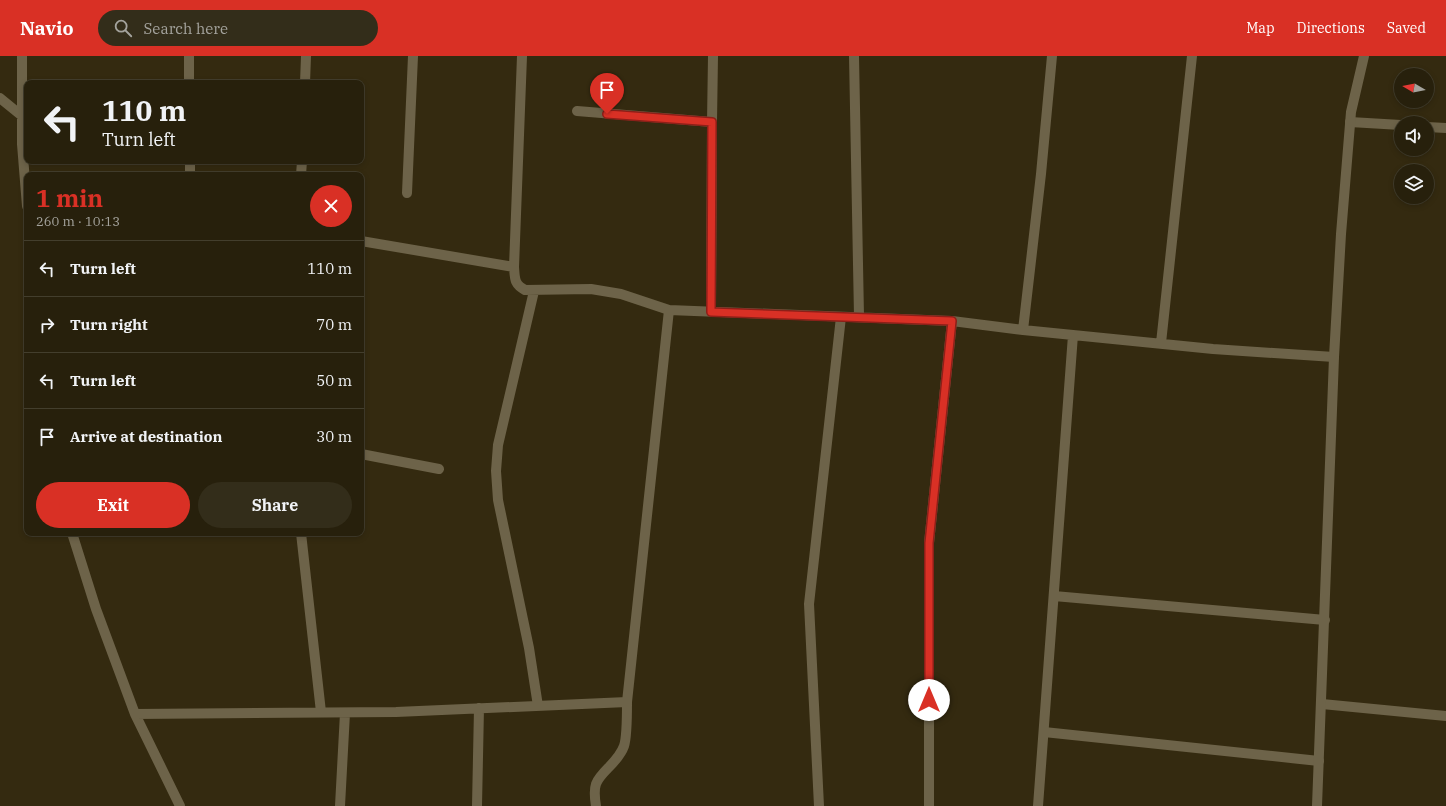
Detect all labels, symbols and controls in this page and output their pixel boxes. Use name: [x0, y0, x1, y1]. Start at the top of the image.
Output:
search box: [98, 10, 378, 46]
text: Navio: [20, 16, 74, 40]
icon: search: [112, 17, 134, 39]
text: Search here: [144, 19, 228, 38]
text: Map: [1246, 19, 1275, 37]
text: Directions: [1297, 19, 1365, 37]
text: Saved: [1387, 19, 1426, 37]
north arrow: [1394, 68, 1434, 108]
map controls: [1394, 68, 1434, 204]
pin: [590, 73, 624, 114]
icon: arrive: [596, 79, 618, 101]
text: 110 m: [102, 92, 186, 129]
icon: left: [36, 96, 88, 148]
button: sound: [1394, 116, 1434, 156]
text: Turn left: [102, 128, 176, 151]
button: layers: [1394, 164, 1434, 204]
text: 1 min: [36, 182, 103, 214]
button: close: [310, 185, 352, 227]
text: 260 m · 10:13: [36, 213, 120, 230]
icon: left: [36, 258, 58, 280]
text: Turn left: [70, 259, 136, 278]
text: 110 m: [307, 259, 352, 278]
icon: right: [36, 314, 58, 336]
text: Turn right: [70, 315, 148, 334]
text: 70 m: [316, 315, 352, 334]
icon: left: [36, 370, 58, 392]
text: Turn left: [70, 371, 136, 390]
text: 50 m: [316, 371, 352, 390]
icon: arrive: [36, 426, 58, 448]
text: Arrive at destination: [70, 427, 222, 446]
text: 30 m: [316, 427, 352, 446]
button: Exit: [36, 482, 190, 528]
button: Share: [198, 482, 352, 528]
position arrow: [908, 679, 950, 721]

